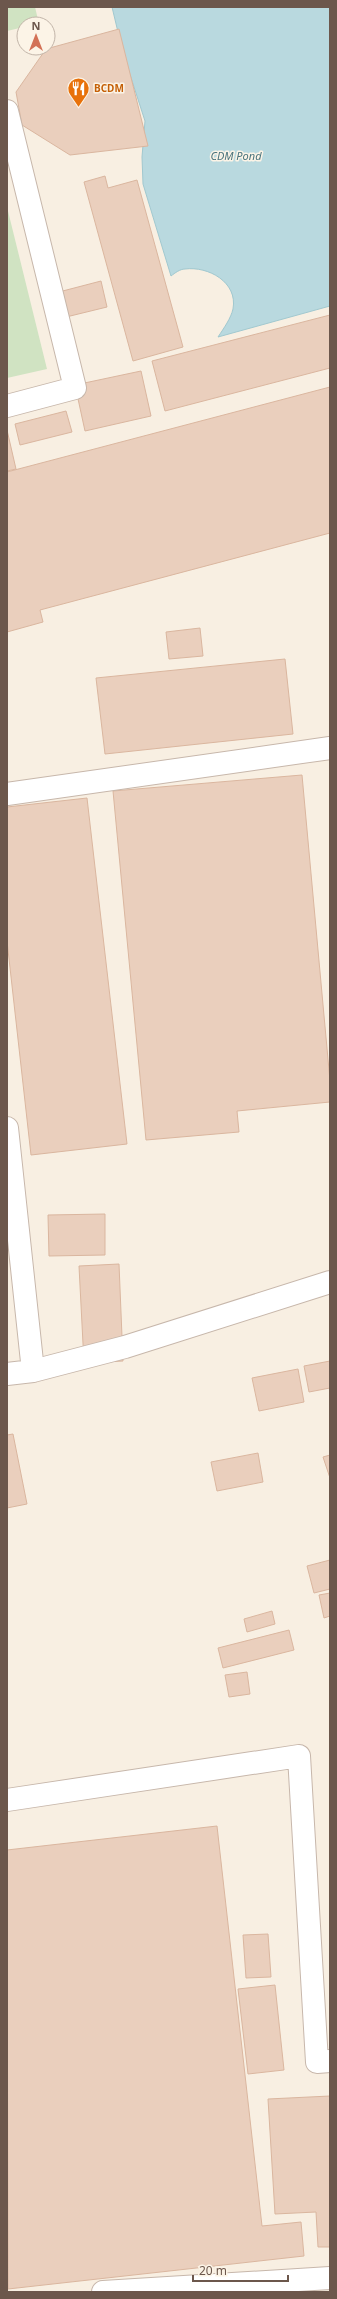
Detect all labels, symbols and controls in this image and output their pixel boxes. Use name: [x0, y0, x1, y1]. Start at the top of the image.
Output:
north arrow: [16, 16, 56, 56]
text: N: [32, 18, 40, 33]
restaurant icon: BCDM: [66, 75, 92, 108]
place label: BCDM: [94, 81, 124, 95]
water label: CDM Pond: [210, 148, 262, 163]
scale bar: [193, 2257, 288, 2283]
text: 20 m: [199, 2262, 227, 2279]

